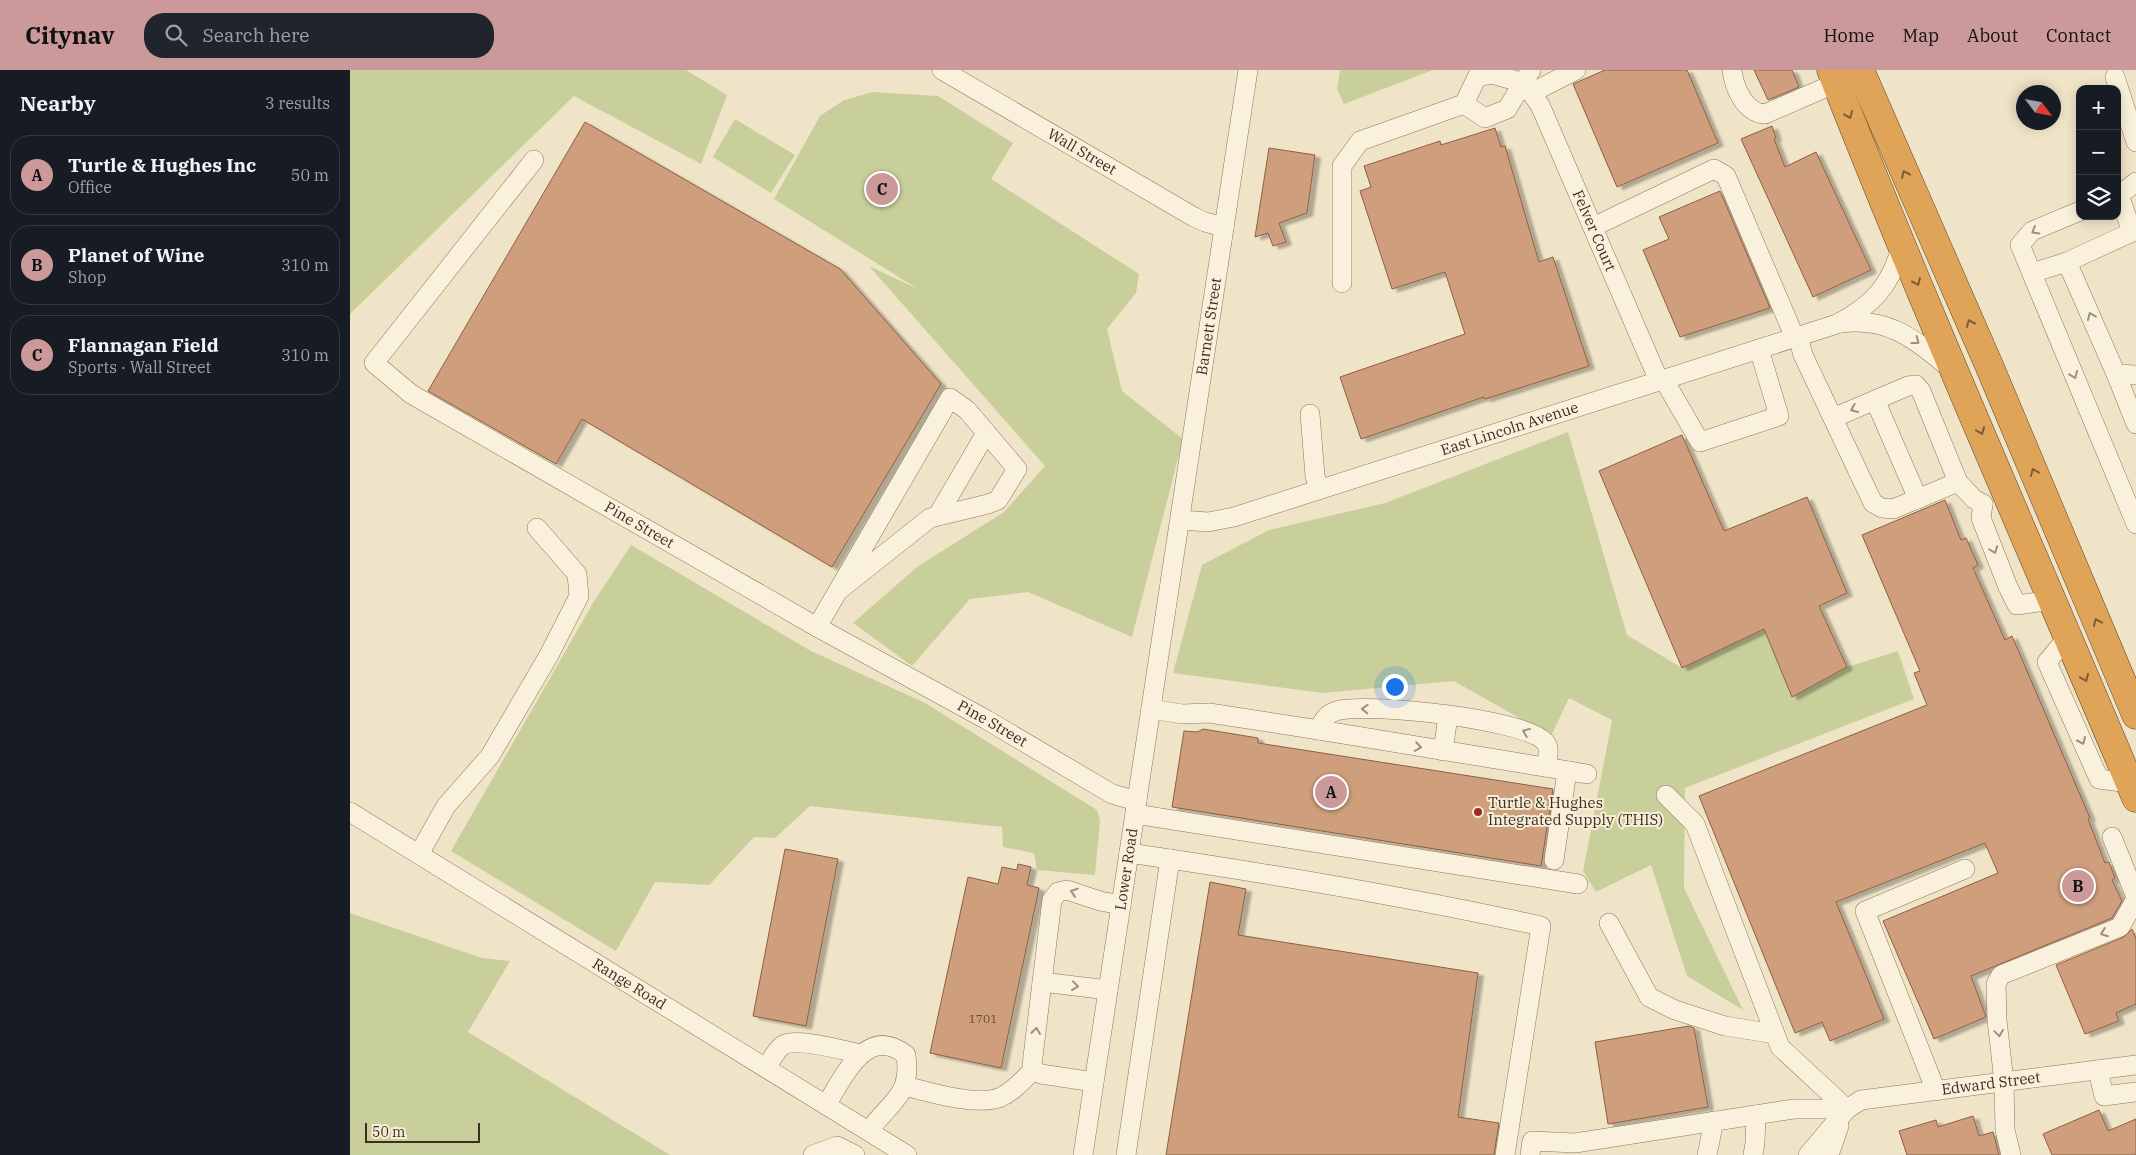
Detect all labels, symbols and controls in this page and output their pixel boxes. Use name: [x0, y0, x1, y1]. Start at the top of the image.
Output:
search box: [144, 13, 494, 58]
text: Citynav: [25, 19, 114, 51]
icon: search: [162, 21, 190, 49]
text: Search here: [202, 23, 310, 47]
text: Home: [1823, 24, 1875, 47]
text: Map: [1903, 24, 1939, 47]
text: About: [1967, 24, 2018, 47]
text: Contact: [2046, 24, 2111, 47]
north arrow: [2016, 85, 2061, 130]
map controls: [2076, 85, 2121, 220]
button: +: [2076, 85, 2121, 130]
text: Nearby: [20, 89, 96, 117]
text: 3 results: [265, 93, 330, 113]
one-way arrow: [1843, 110, 1853, 119]
street label: Wall Street: [1044, 124, 1120, 179]
button: −: [2076, 130, 2121, 175]
text: Turtle & Hughes Inc: [68, 153, 256, 177]
text: A: [31, 165, 43, 185]
text: 50 m: [291, 165, 329, 185]
pin: C: [866, 170, 898, 208]
one-way arrow: [1901, 170, 1912, 179]
button: layers: [2076, 175, 2121, 220]
text: Office: [68, 177, 112, 197]
street label: Felver Court: [1569, 187, 1621, 274]
one-way arrow: [2032, 224, 2041, 234]
text: Planet of Wine: [68, 243, 205, 267]
text: B: [31, 255, 43, 275]
text: 310 m: [281, 255, 329, 275]
text: Shop: [68, 267, 106, 287]
street label: Barnett Street: [1192, 276, 1225, 377]
one-way arrow: [1910, 277, 1921, 286]
one-way arrow: [2086, 312, 2097, 321]
one-way arrow: [1966, 319, 1977, 328]
text: Flannagan Field: [68, 333, 219, 357]
one-way arrow: [1910, 335, 1920, 344]
text: C: [32, 345, 42, 365]
text: 310 m: [281, 345, 329, 365]
text: Sports · Wall Street: [68, 357, 211, 377]
one-way arrow: [2068, 370, 2079, 379]
street label: East Lincoln Avenue: [1438, 397, 1581, 459]
one-way arrow: [1850, 402, 1859, 413]
one-way arrow: [1975, 426, 1986, 435]
one-way arrow: [2029, 468, 2040, 477]
street label: Pine Street: [601, 497, 678, 552]
one-way arrow: [1988, 545, 1998, 554]
one-way arrow: [2092, 618, 2103, 627]
one-way arrow: [2079, 673, 2090, 682]
your location: [1382, 674, 1408, 700]
street label: Pine Street: [954, 696, 1031, 751]
one-way arrow: [1361, 704, 1369, 714]
one-way arrow: [1522, 728, 1530, 738]
one-way arrow: [2076, 736, 2087, 745]
one-way arrow: [1415, 741, 1423, 752]
pin: A: [1315, 773, 1347, 811]
place label: Turtle & Hughes Integrated Supply (THIS): [1488, 793, 1663, 829]
marker: Turtle & Hughes Integrated Supply (THIS): [1472, 806, 1484, 818]
street label: Lower Road: [1110, 827, 1142, 912]
pin: B: [2062, 867, 2094, 905]
one-way arrow: [1070, 888, 1079, 898]
one-way arrow: [2100, 927, 2109, 937]
street label: Range Road: [589, 954, 670, 1013]
one-way arrow: [1071, 980, 1079, 991]
house number: 1701: [969, 1011, 997, 1026]
one-way arrow: [1030, 1027, 1041, 1035]
one-way arrow: [1993, 1029, 2004, 1037]
street label: Edward Street: [1940, 1067, 2042, 1099]
scale bar: [365, 1120, 480, 1143]
text: 50 m: [372, 1123, 405, 1141]

